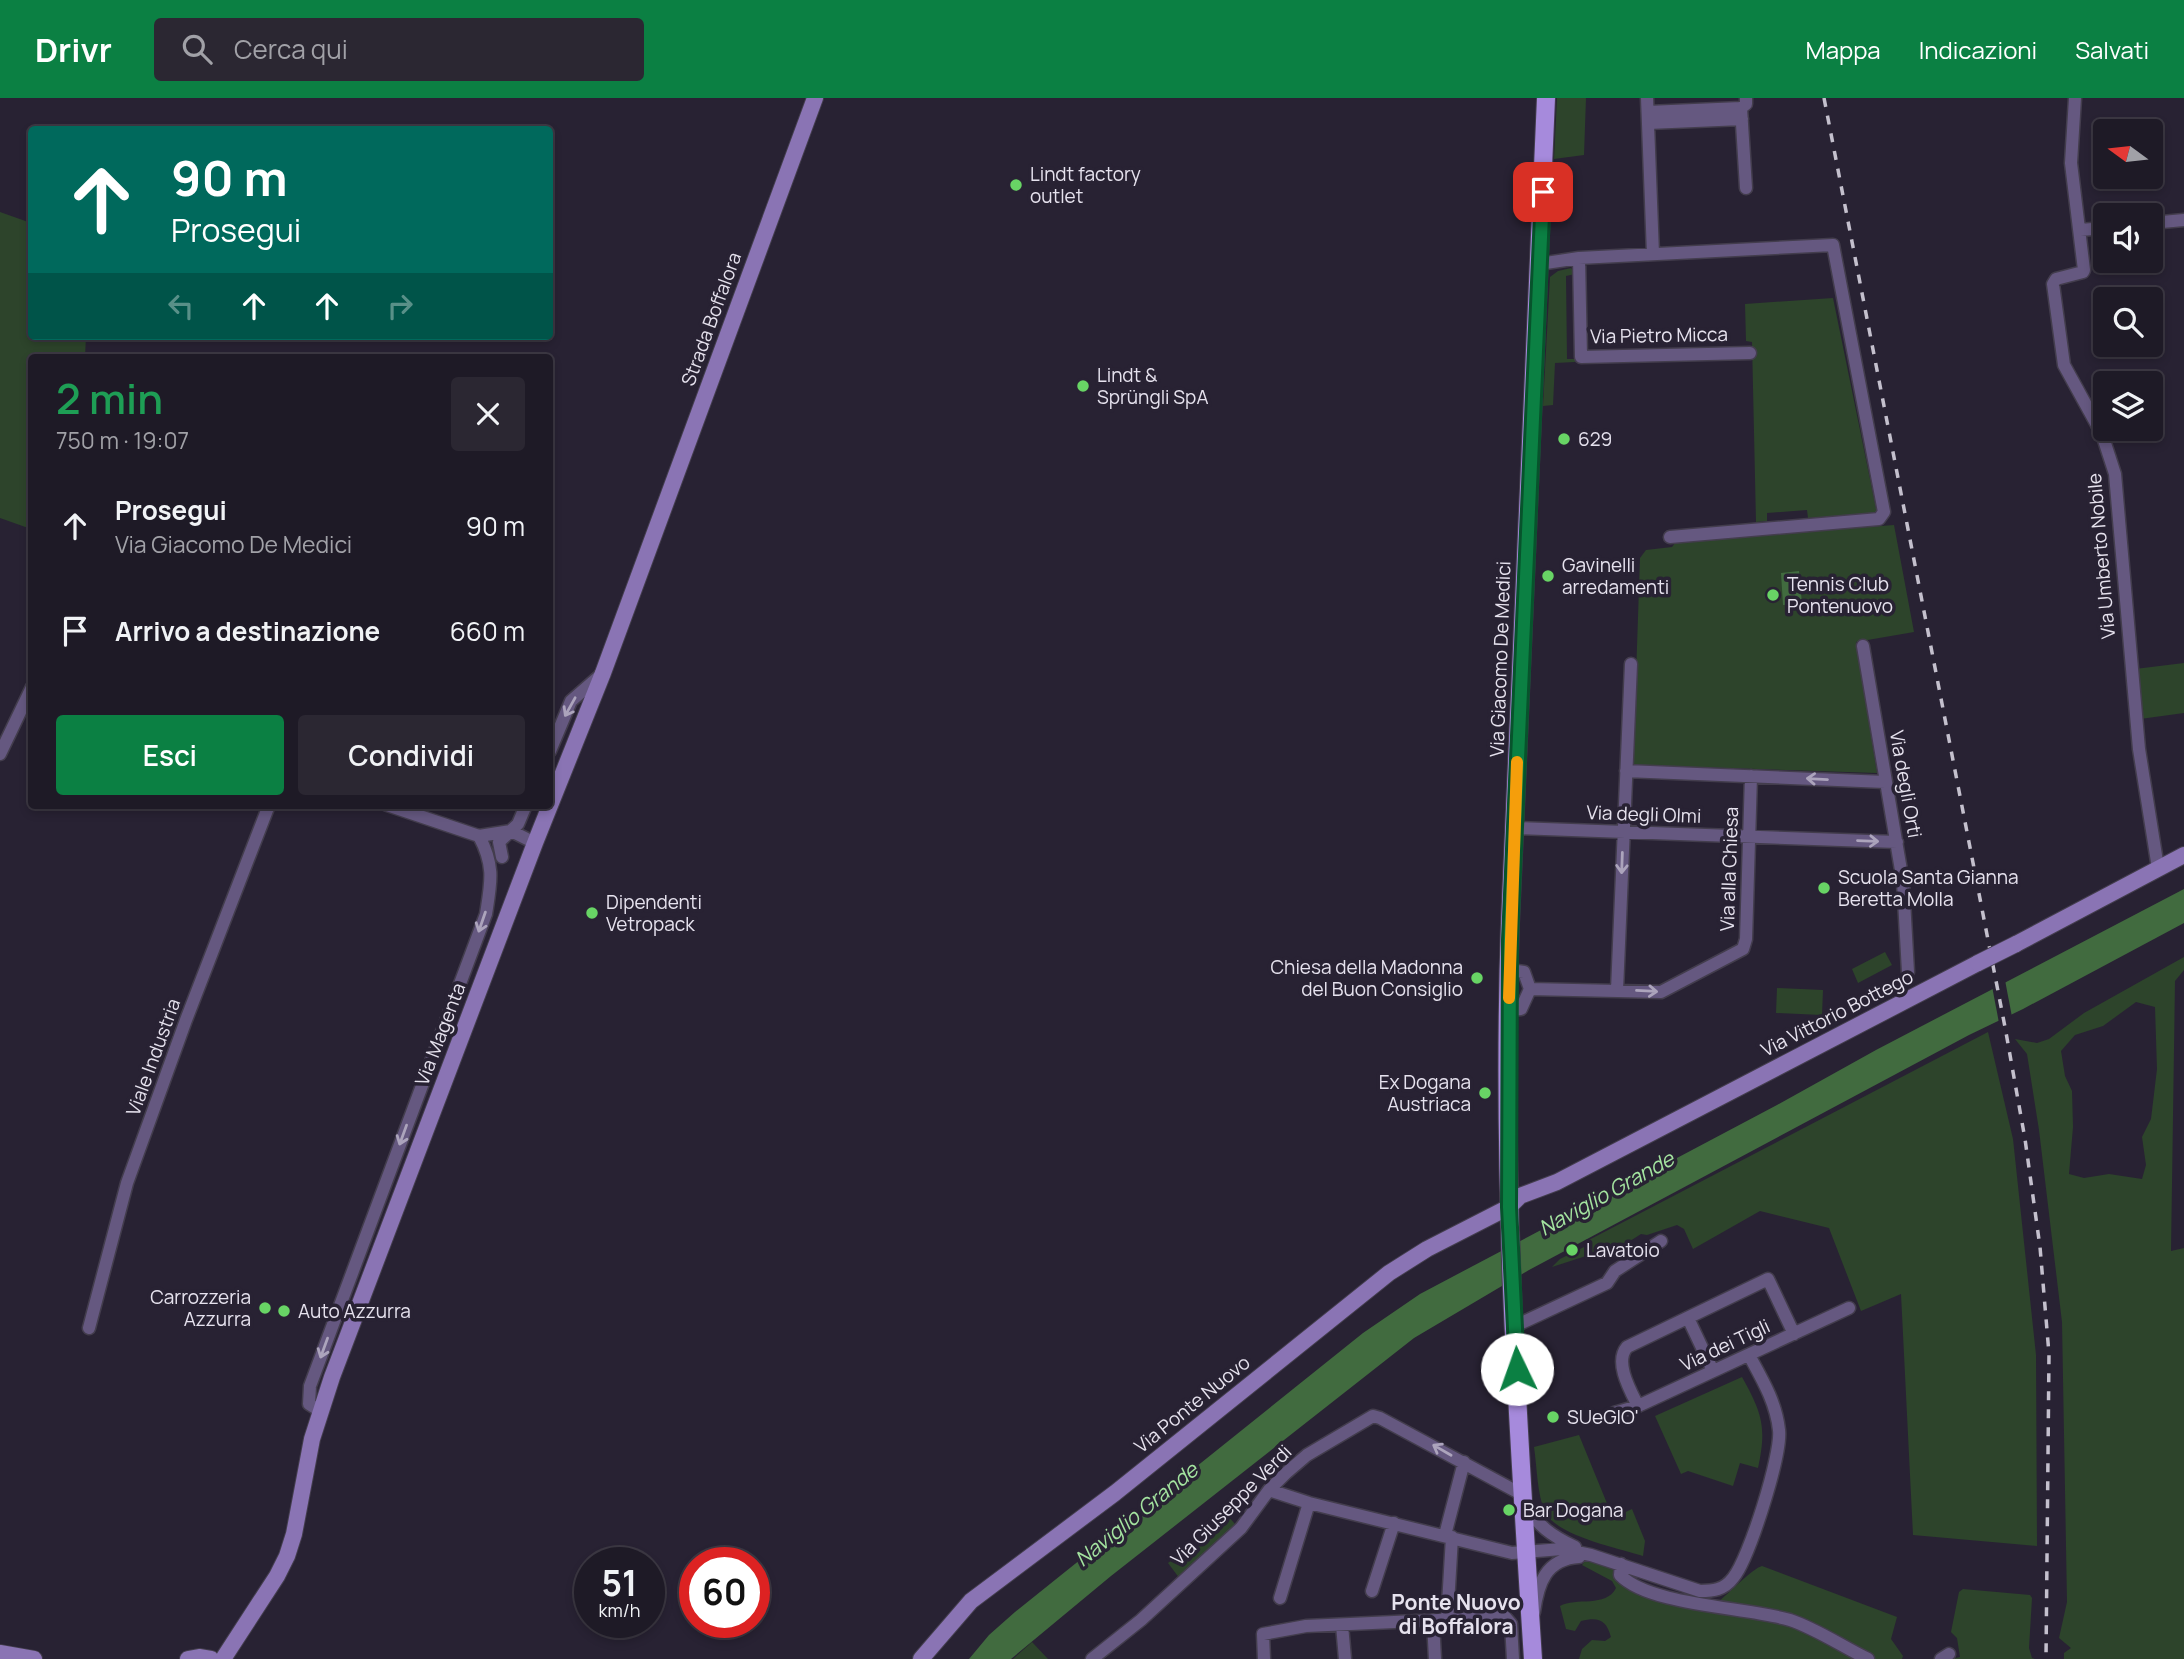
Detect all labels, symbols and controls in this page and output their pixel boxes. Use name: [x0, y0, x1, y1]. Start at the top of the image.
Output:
search box: [154, 18, 644, 81]
text: Drivr: [35, 27, 112, 72]
icon: search: [178, 30, 216, 68]
text: Cerca qui: [234, 31, 348, 67]
text: Mappa: [1805, 33, 1881, 66]
text: Indicazioni: [1919, 33, 2037, 66]
text: Salvati: [2075, 33, 2149, 66]
north arrow: [2093, 119, 2163, 189]
map controls: [2093, 119, 2163, 441]
text: 90 m: [171, 144, 288, 211]
icon: ahead: [56, 154, 147, 245]
place label: Lindt factory outlet: [1030, 161, 1141, 209]
pin: [1513, 162, 1573, 222]
icon: arrive: [1524, 173, 1562, 211]
marker: Lindt factory outlet: [1008, 177, 1024, 193]
button: sound: [2093, 203, 2163, 273]
text: Prosegui: [171, 208, 301, 252]
street label: Strada Boffalora: [675, 249, 747, 389]
icon: left: [162, 287, 200, 325]
icon: ahead: [235, 287, 273, 325]
icon: ahead: [308, 287, 346, 325]
icon: right: [381, 287, 419, 325]
button: search: [2093, 287, 2163, 357]
street label: Via Pietro Micca: [1590, 321, 1728, 349]
place label: Lindt & Sprüngli SpA: [1097, 362, 1209, 410]
text: 2 min: [56, 369, 163, 427]
button: layers: [2093, 371, 2163, 441]
button: close: [451, 377, 525, 451]
marker: Lindt & Sprüngli SpA: [1075, 378, 1091, 394]
text: 750 m · 19:07: [56, 424, 189, 456]
place label: 629: [1578, 426, 1612, 452]
marker: 629: [1556, 431, 1572, 447]
street label: Via Umberto Nobile: [2081, 472, 2121, 640]
text: Prosegui: [115, 492, 227, 528]
icon: ahead: [56, 507, 94, 545]
text: 90 m: [466, 508, 525, 544]
text: Via Giacomo De Medici: [115, 528, 352, 560]
place label: Gavinelli arredamenti: [1562, 552, 1669, 600]
street label: Via Giacomo De Medici: [1484, 561, 1516, 757]
marker: Gavinelli arredamenti: [1540, 568, 1556, 584]
place label: Tennis Club Pontenuovo: [1787, 571, 1893, 619]
marker: Tennis Club Pontenuovo: [1765, 587, 1781, 603]
icon: arrive: [56, 612, 94, 650]
text: Arrivo a destinazione: [115, 613, 380, 649]
text: 660 m: [450, 613, 525, 649]
one-way arrow: [563, 697, 577, 717]
button: Esci: [56, 715, 284, 795]
button: Condividi: [298, 715, 525, 795]
street label: Via degli Orti: [1884, 728, 1928, 840]
one-way arrow: [1807, 772, 1829, 785]
street label: Via degli Olmi: [1586, 799, 1702, 829]
street label: Via alla Chiesa: [1714, 806, 1744, 932]
one-way arrow: [1856, 835, 1879, 848]
one-way arrow: [1615, 852, 1628, 875]
place label: Scuola Santa Gianna Beretta Molla: [1838, 864, 2019, 912]
marker: Scuola Santa Gianna Beretta Molla: [1816, 880, 1832, 896]
place label: Dipendenti Vetropack: [606, 889, 702, 937]
marker: Dipendenti Vetropack: [584, 905, 600, 921]
one-way arrow: [475, 911, 488, 933]
place label: Chiesa della Madonna del Buon Consiglio: [1271, 954, 1463, 1002]
street label: Via Vittorio Bottego: [1756, 963, 1918, 1063]
marker: Chiesa della Madonna del Buon Consiglio: [1469, 970, 1485, 986]
street label: Via Magenta: [409, 979, 471, 1089]
one-way arrow: [1635, 985, 1658, 998]
street label: Viale Industria: [120, 995, 186, 1119]
place label: Ex Dogana Austriaca: [1379, 1069, 1471, 1117]
marker: Ex Dogana Austriaca: [1477, 1085, 1493, 1101]
one-way arrow: [396, 1124, 409, 1146]
water label: Naviglio Grande: [1533, 1143, 1680, 1242]
place label: Lavatoio: [1586, 1237, 1660, 1263]
marker: Lavatoio: [1564, 1242, 1580, 1258]
place label: Carrozzeria Azzurra: [150, 1284, 251, 1332]
place label: Auto Azzurra: [298, 1298, 411, 1324]
marker: Carrozzeria Azzurra: [257, 1300, 273, 1316]
marker: Auto Azzurra: [276, 1303, 292, 1319]
street label: Via dei Tigli: [1676, 1313, 1774, 1377]
position arrow: [1480, 1332, 1554, 1406]
one-way arrow: [317, 1337, 329, 1359]
street label: Via Ponte Nuovo: [1129, 1349, 1255, 1459]
place label: SUeGIO': [1567, 1404, 1639, 1430]
marker: SUeGIO': [1545, 1409, 1561, 1425]
street label: Via Giuseppe Verdi: [1165, 1439, 1297, 1571]
one-way arrow: [1432, 1443, 1452, 1457]
water label: Naviglio Grande: [1069, 1455, 1205, 1572]
place label: Bar Dogana: [1523, 1497, 1624, 1523]
marker: Bar Dogana: [1501, 1502, 1517, 1518]
speed limit sign: 60: [679, 1547, 770, 1638]
text: 51: [602, 1559, 637, 1607]
district label: Ponte Nuovo di Boffalora: [1391, 1588, 1521, 1640]
text: km/h: [599, 1598, 640, 1622]

